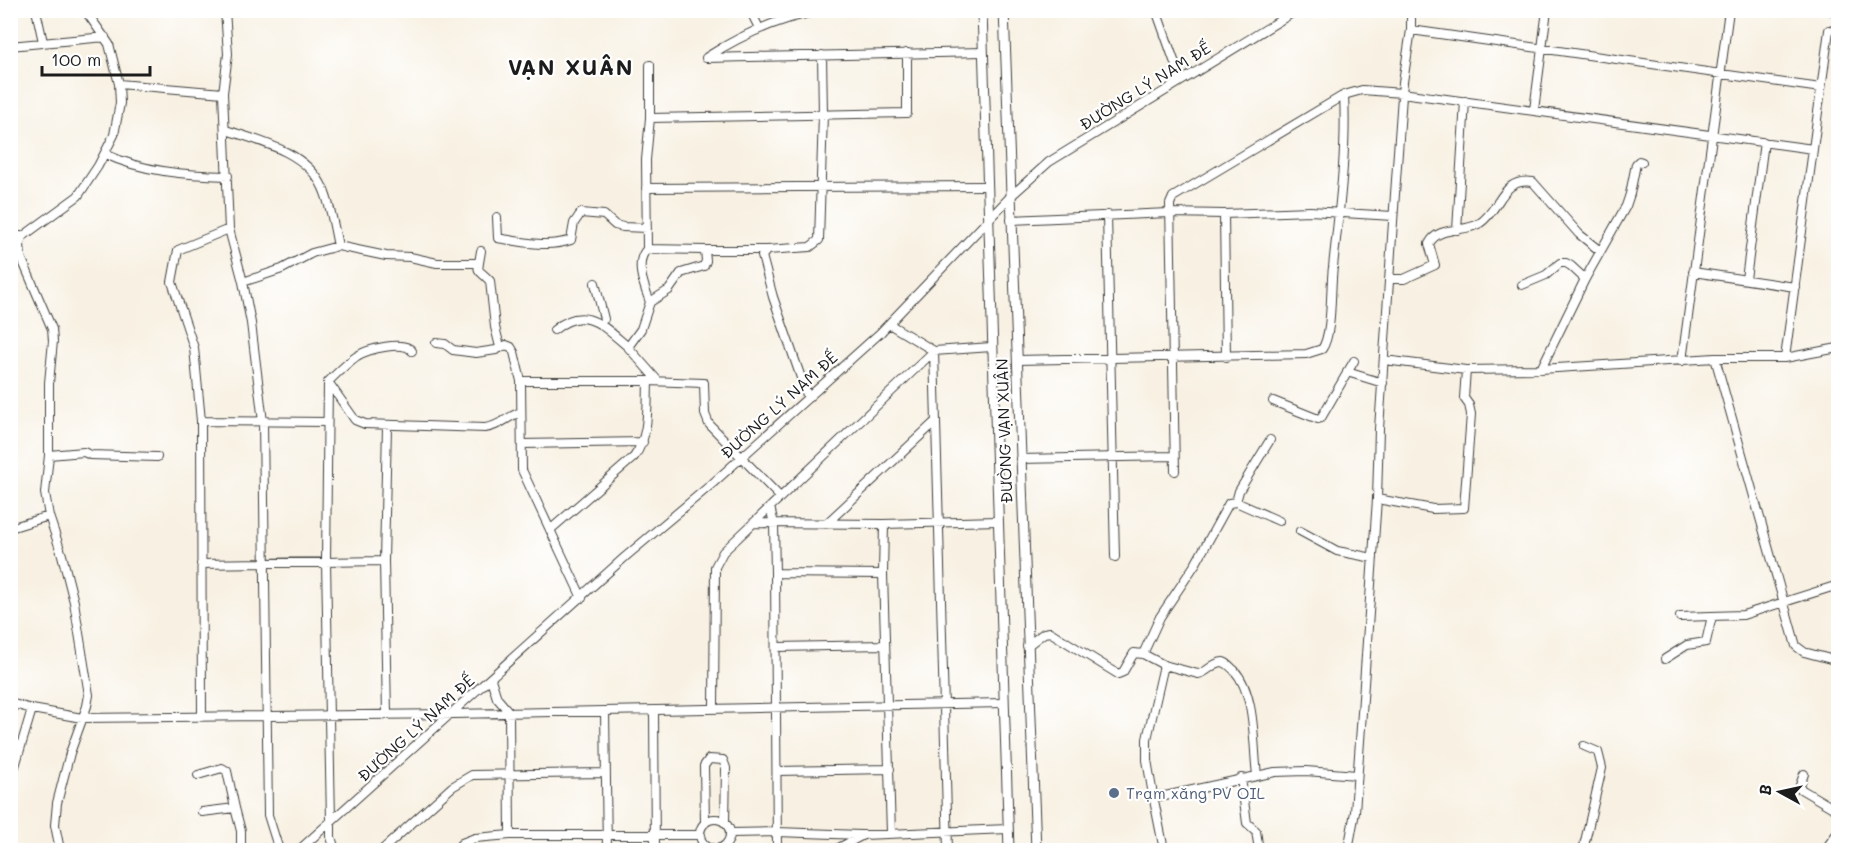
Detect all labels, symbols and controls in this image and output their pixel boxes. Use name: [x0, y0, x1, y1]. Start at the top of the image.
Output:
street label: ĐƯỜNG LÝ NAM ĐẾ: [1075, 37, 1214, 134]
scale bar: [42, 39, 150, 77]
text: 100 m: [51, 47, 101, 71]
district label: VẠN XUÂN: [508, 52, 634, 81]
street label: ĐƯỜNG LÝ NAM ĐẾ: [716, 346, 842, 463]
street label: ĐƯỜNG VẠN XUÂN: [990, 358, 1017, 504]
street label: ĐƯỜNG LÝ NAM ĐẾ: [353, 669, 479, 786]
north arrow: [1750, 762, 1810, 822]
place label: Trạm xăng PV OIL: [1126, 782, 1266, 803]
text: B: [1754, 783, 1776, 797]
marker: Trạm xăng PV OIL: [1107, 786, 1121, 800]

